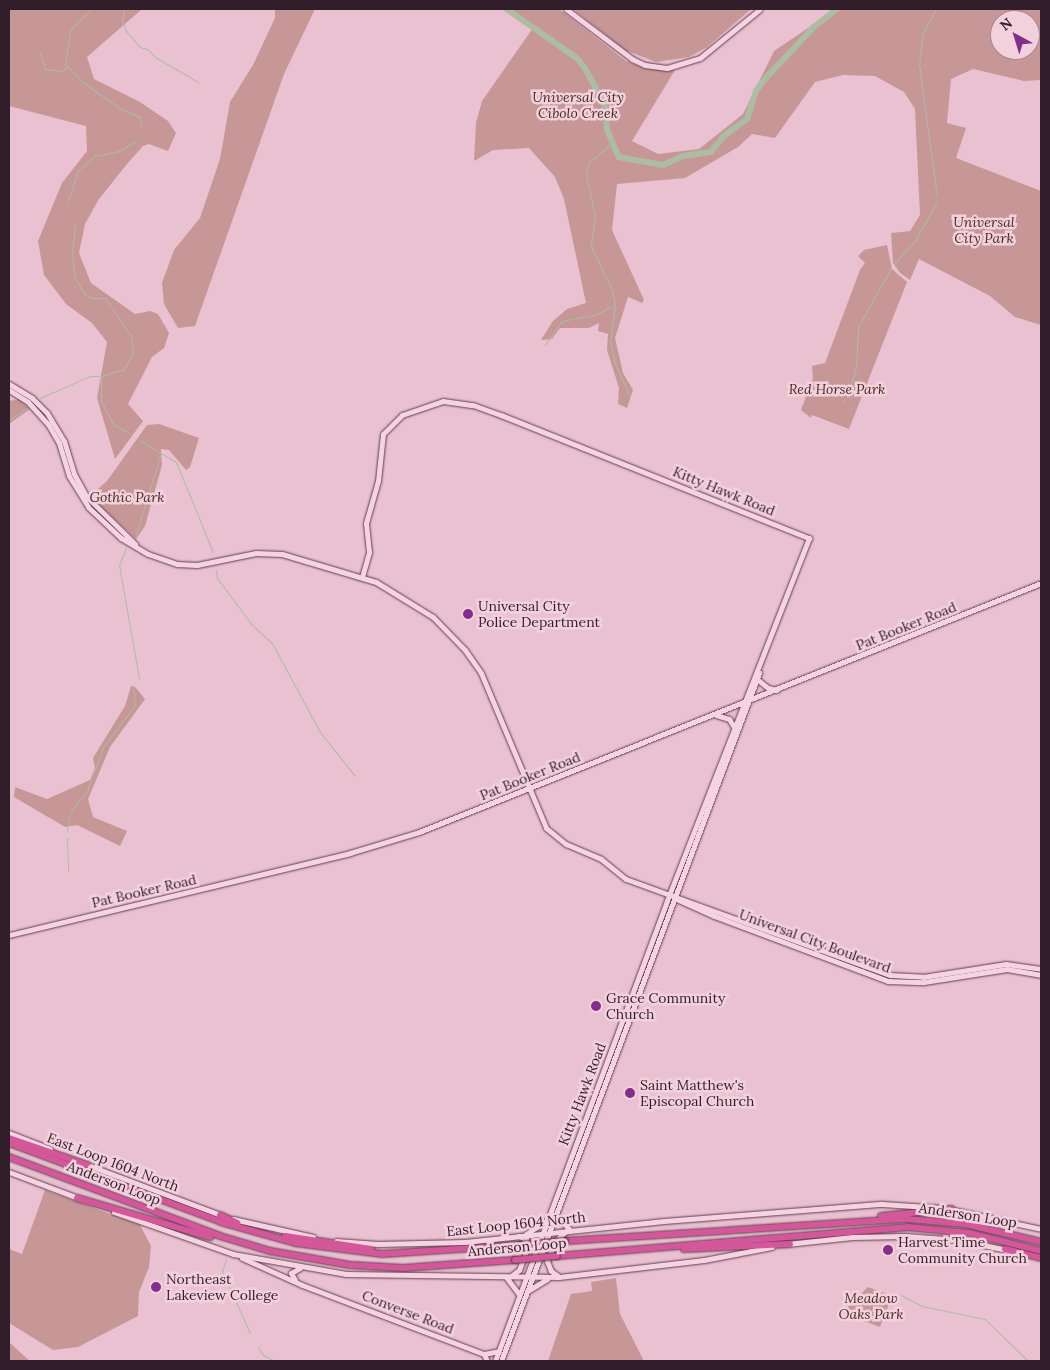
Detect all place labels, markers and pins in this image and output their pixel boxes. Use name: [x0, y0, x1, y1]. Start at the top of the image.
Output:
place label: Universal City Police Department: [478, 598, 600, 630]
marker: Universal City Police Department: [462, 608, 474, 620]
place label: Grace Community Church: [606, 990, 725, 1022]
marker: Grace Community Church: [590, 1000, 602, 1012]
place label: Saint Matthew's Episcopal Church: [640, 1077, 754, 1110]
marker: Saint Matthew's Episcopal Church: [624, 1087, 636, 1099]
place label: Harvest Time Community Church: [898, 1234, 1027, 1266]
marker: Harvest Time Community Church: [882, 1244, 894, 1256]
place label: Northeast Lakeview College: [166, 1271, 278, 1304]
marker: Northeast Lakeview College: [150, 1281, 162, 1293]

